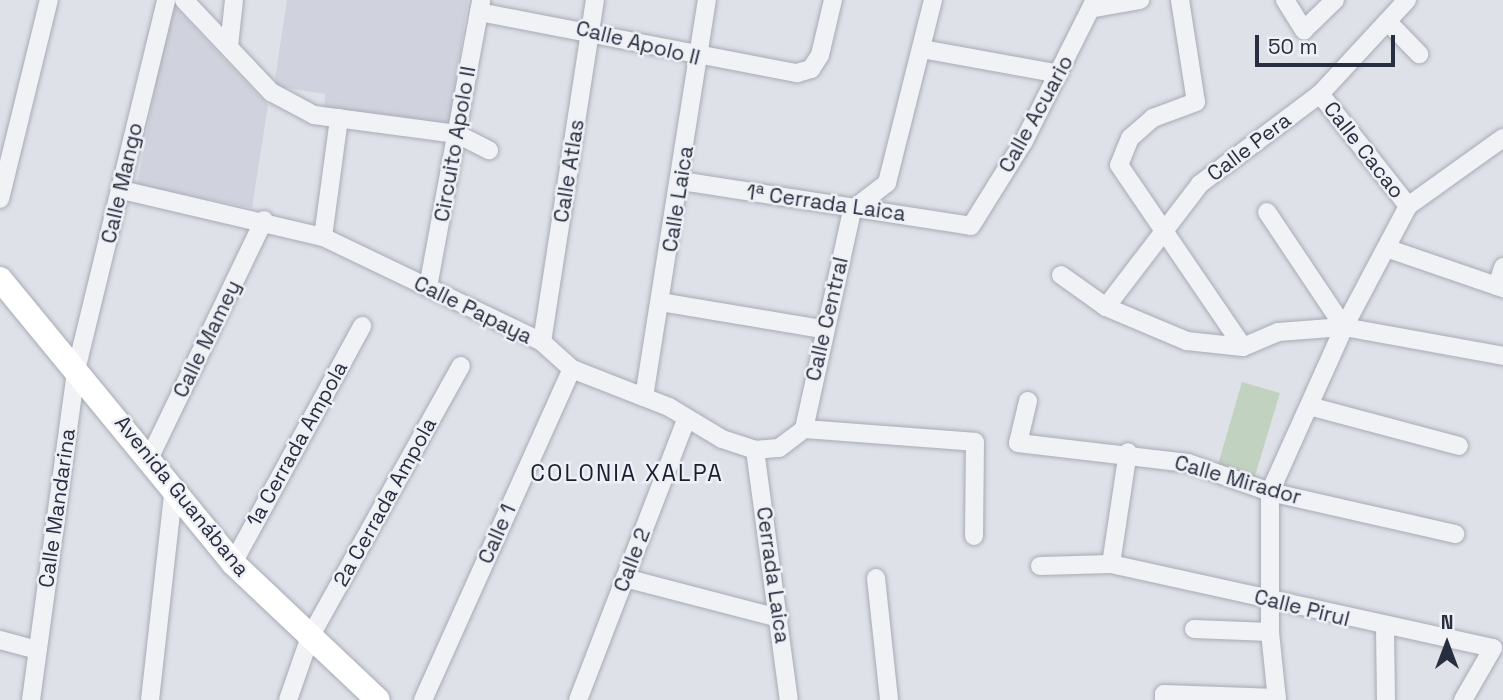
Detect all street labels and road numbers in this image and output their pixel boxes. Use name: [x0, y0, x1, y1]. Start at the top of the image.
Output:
street label: Calle Apolo II: [573, 15, 703, 71]
street label: Calle Acuario: [993, 51, 1079, 177]
street label: Circuito Apolo II: [429, 64, 481, 224]
street label: Calle Cacao: [1318, 96, 1410, 204]
street label: Calle Pera: [1202, 107, 1296, 187]
street label: Calle Atlas: [548, 117, 590, 225]
street label: Calle Mango: [96, 120, 148, 246]
street label: Calle Laica: [657, 144, 699, 254]
street label: 1ª Cerrada Laica: [745, 179, 907, 227]
street label: Calle Central: [800, 254, 854, 384]
street label: Calle Papaya: [410, 271, 536, 349]
street label: Calle Mamey: [168, 276, 246, 402]
street label: 1a Cerrada Ampola: [241, 357, 353, 531]
street label: Avenida Guanábana: [109, 411, 255, 581]
street label: 2a Cerrada Ampola: [328, 413, 442, 591]
street label: Calle Mandarina: [33, 427, 81, 589]
street label: Calle Mirador: [1172, 450, 1304, 510]
street label: Calle 1: [473, 500, 521, 568]
street label: Cerrada Laica: [751, 505, 795, 645]
street label: Calle 2: [608, 525, 656, 595]
street label: Calle Pirul: [1252, 584, 1352, 632]

